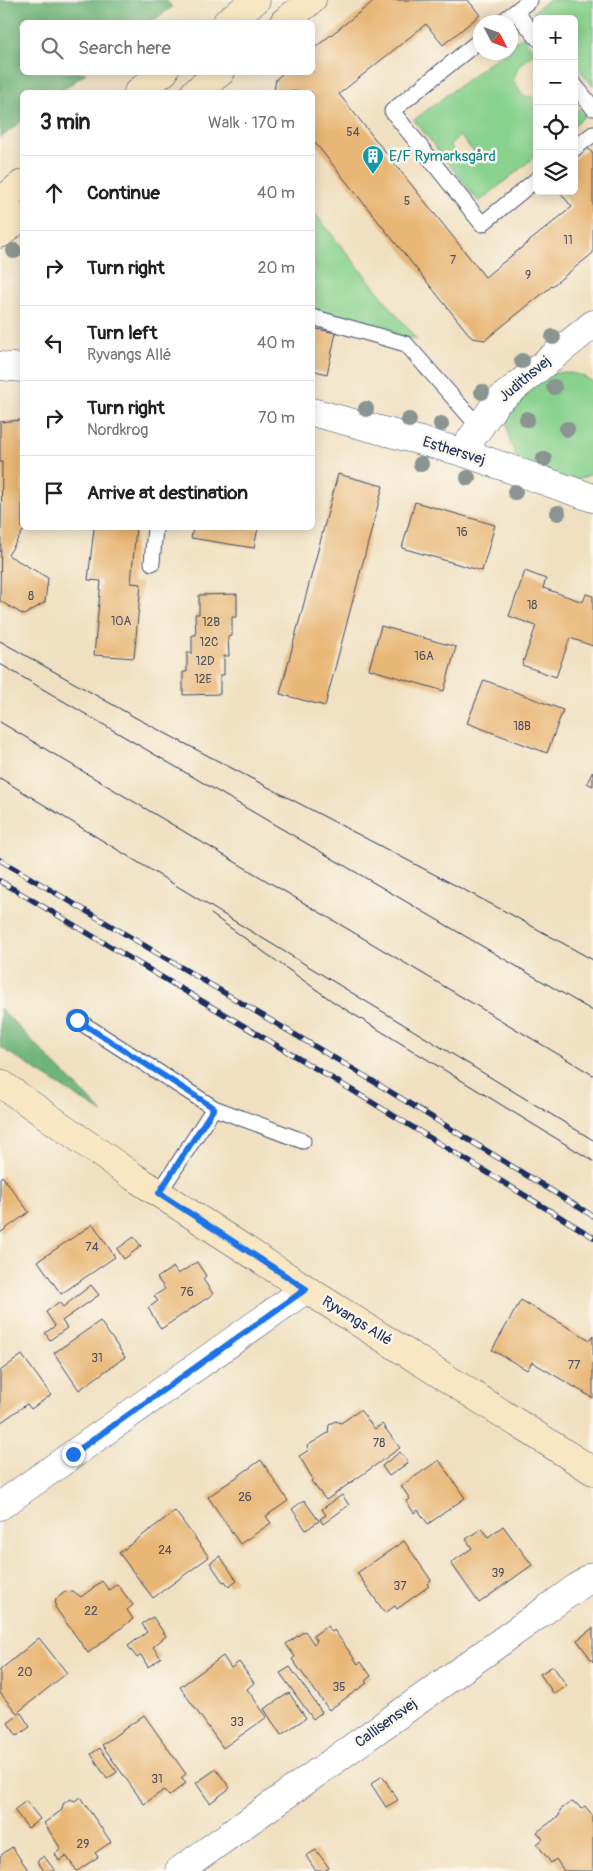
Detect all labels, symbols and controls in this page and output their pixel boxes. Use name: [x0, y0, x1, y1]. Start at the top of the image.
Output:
north arrow: [473, 15, 518, 60]
map controls: [533, 15, 578, 195]
button: +: [533, 15, 578, 60]
search box: [20, 20, 315, 75]
icon: search: [38, 34, 66, 62]
text: Search here: [78, 36, 171, 60]
button: −: [533, 60, 578, 105]
button: locate: [533, 105, 578, 150]
text: 3 min: [40, 109, 90, 136]
text: Walk · 170 m: [208, 113, 295, 133]
house number: 54: [346, 125, 360, 140]
building icon: E/F Rymarksgård: [361, 144, 385, 175]
place label: E/F Rymarksgård: [389, 147, 496, 166]
button: layers: [533, 150, 578, 195]
icon: ahead: [40, 179, 68, 207]
text: Continue: [87, 181, 160, 205]
text: 40 m: [257, 183, 295, 203]
house number: 5: [404, 194, 410, 209]
house number: 11: [563, 233, 573, 248]
house number: 7: [450, 253, 457, 268]
icon: right: [40, 254, 68, 282]
text: Turn right: [87, 256, 165, 280]
text: 20 m: [257, 258, 295, 278]
house number: 9: [525, 268, 531, 283]
text: Turn left: [87, 321, 157, 345]
icon: left: [40, 329, 68, 357]
text: 40 m: [257, 333, 295, 353]
text: Ryvangs Allé: [87, 345, 172, 365]
street label: Judithsvej: [495, 352, 555, 406]
text: Turn right: [87, 396, 165, 420]
icon: right: [40, 404, 68, 432]
text: 70 m: [258, 408, 295, 428]
text: Nordkrog: [87, 420, 148, 440]
street label: Esthersvej: [420, 432, 488, 470]
icon: arrive: [40, 479, 68, 507]
text: Arrive at destination: [87, 481, 248, 505]
house number: 16: [456, 525, 468, 540]
house number: 8: [28, 589, 34, 604]
house number: 18: [527, 598, 537, 613]
house number: 10A: [111, 614, 132, 629]
house number: 12B: [202, 615, 220, 630]
house number: 12C: [200, 635, 218, 650]
house number: 16A: [414, 649, 434, 664]
house number: 12D: [196, 654, 215, 669]
house number: 12E: [194, 672, 212, 687]
house number: 18B: [513, 719, 531, 734]
route start: [66, 1009, 89, 1032]
house number: 74: [85, 1240, 99, 1255]
house number: 76: [180, 1285, 194, 1300]
street label: Ryvangs Allé: [318, 1292, 396, 1350]
house number: 31: [91, 1351, 103, 1366]
house number: 77: [568, 1358, 581, 1373]
house number: 78: [373, 1436, 385, 1451]
route end: [62, 1443, 85, 1466]
house number: 26: [238, 1490, 252, 1505]
house number: 24: [158, 1543, 172, 1558]
house number: 39: [492, 1566, 504, 1581]
house number: 37: [393, 1579, 407, 1594]
house number: 22: [84, 1604, 98, 1619]
house number: 20: [18, 1665, 32, 1680]
house number: 35: [332, 1680, 346, 1695]
street label: Callisensvej: [351, 1694, 421, 1752]
house number: 33: [230, 1715, 244, 1730]
house number: 31: [151, 1772, 163, 1787]
house number: 29: [77, 1837, 89, 1852]

